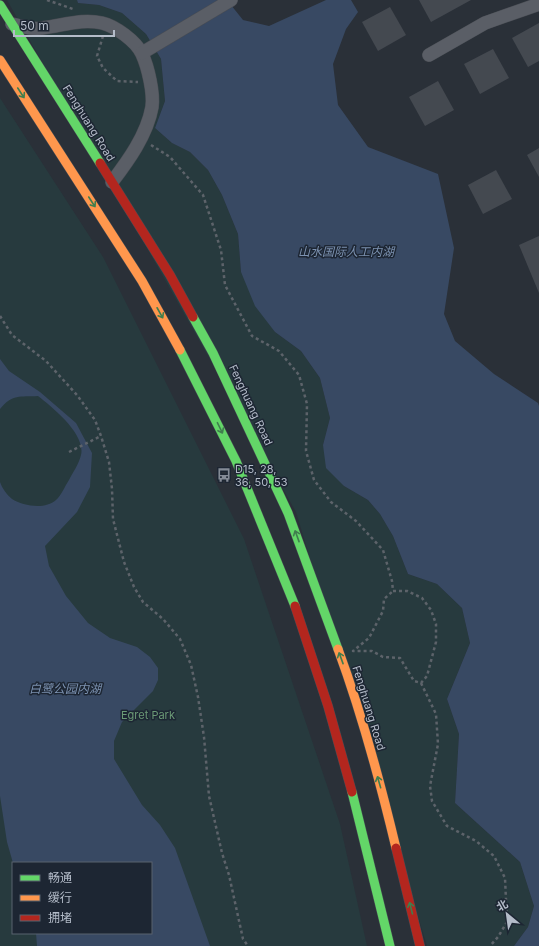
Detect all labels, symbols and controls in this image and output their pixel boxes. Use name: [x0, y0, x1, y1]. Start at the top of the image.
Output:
scale bar: [14, 12, 114, 38]
text: 50 m: [20, 18, 49, 33]
street label: Fenghuang Road: [60, 82, 118, 164]
one-way arrow: [17, 87, 25, 98]
one-way arrow: [87, 197, 96, 208]
water label: 山水国际人工内湖: [298, 244, 396, 259]
one-way arrow: [156, 307, 164, 319]
street label: Fenghuang Road: [226, 362, 276, 448]
one-way arrow: [217, 422, 224, 434]
place label: D15, 28, 36, 50, 53: [235, 462, 288, 489]
bus stop icon: D15, 28, 36, 50, 53: [216, 467, 232, 483]
one-way arrow: [292, 530, 300, 542]
one-way arrow: [337, 651, 344, 664]
street label: Fenghuang Road: [349, 664, 389, 752]
water label: 白鹭公园内湖: [29, 681, 103, 696]
park label: Egret Park: [121, 708, 175, 722]
one-way arrow: [375, 776, 382, 789]
legend: [12, 862, 152, 934]
text: 畅通: [48, 870, 72, 885]
text: 缓行: [48, 890, 72, 905]
north arrow: [487, 894, 527, 934]
text: 北: [494, 896, 510, 914]
one-way arrow: [407, 902, 414, 915]
text: 拥堵: [48, 910, 72, 925]

